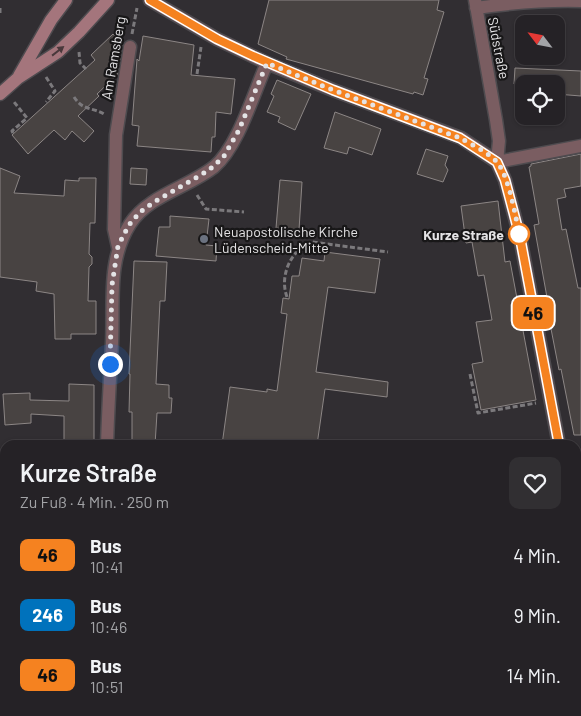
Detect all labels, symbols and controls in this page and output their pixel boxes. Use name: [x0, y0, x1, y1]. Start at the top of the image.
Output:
street label: Am Ramsberg: [97, 15, 129, 101]
north arrow: [515, 15, 565, 65]
map controls: [515, 15, 565, 125]
street label: Südstraße: [485, 16, 513, 80]
one-way arrow: [51, 46, 65, 56]
button: locate: [515, 75, 565, 125]
place label: Neuapostolische Kirche Lüdenscheid-Mitte: [214, 223, 358, 256]
marker: Kurze Straße: [508, 223, 530, 245]
place label: Kurze Straße: [423, 226, 504, 243]
marker: Neuapostolische Kirche Lüdenscheid-Mitte: [198, 233, 210, 245]
line badge: 46: [510, 297, 556, 329]
text: 46: [523, 302, 543, 324]
your location: [98, 352, 123, 377]
button: heart: [509, 457, 561, 509]
text: Kurze Straße: [20, 458, 157, 487]
text: Zu Fuß · 4 Min. · 250 m: [20, 492, 169, 511]
text: Bus: [90, 534, 122, 557]
text: 46: [37, 544, 58, 566]
text: 4 Min.: [513, 544, 561, 567]
text: 10:41: [90, 557, 123, 576]
text: Bus: [90, 594, 122, 617]
text: 246: [32, 604, 63, 626]
text: 9 Min.: [514, 604, 561, 627]
text: 10:46: [90, 617, 127, 636]
text: Bus: [90, 654, 122, 677]
text: 46: [37, 664, 58, 686]
text: 14 Min.: [507, 664, 561, 687]
text: 10:51: [90, 677, 123, 696]

